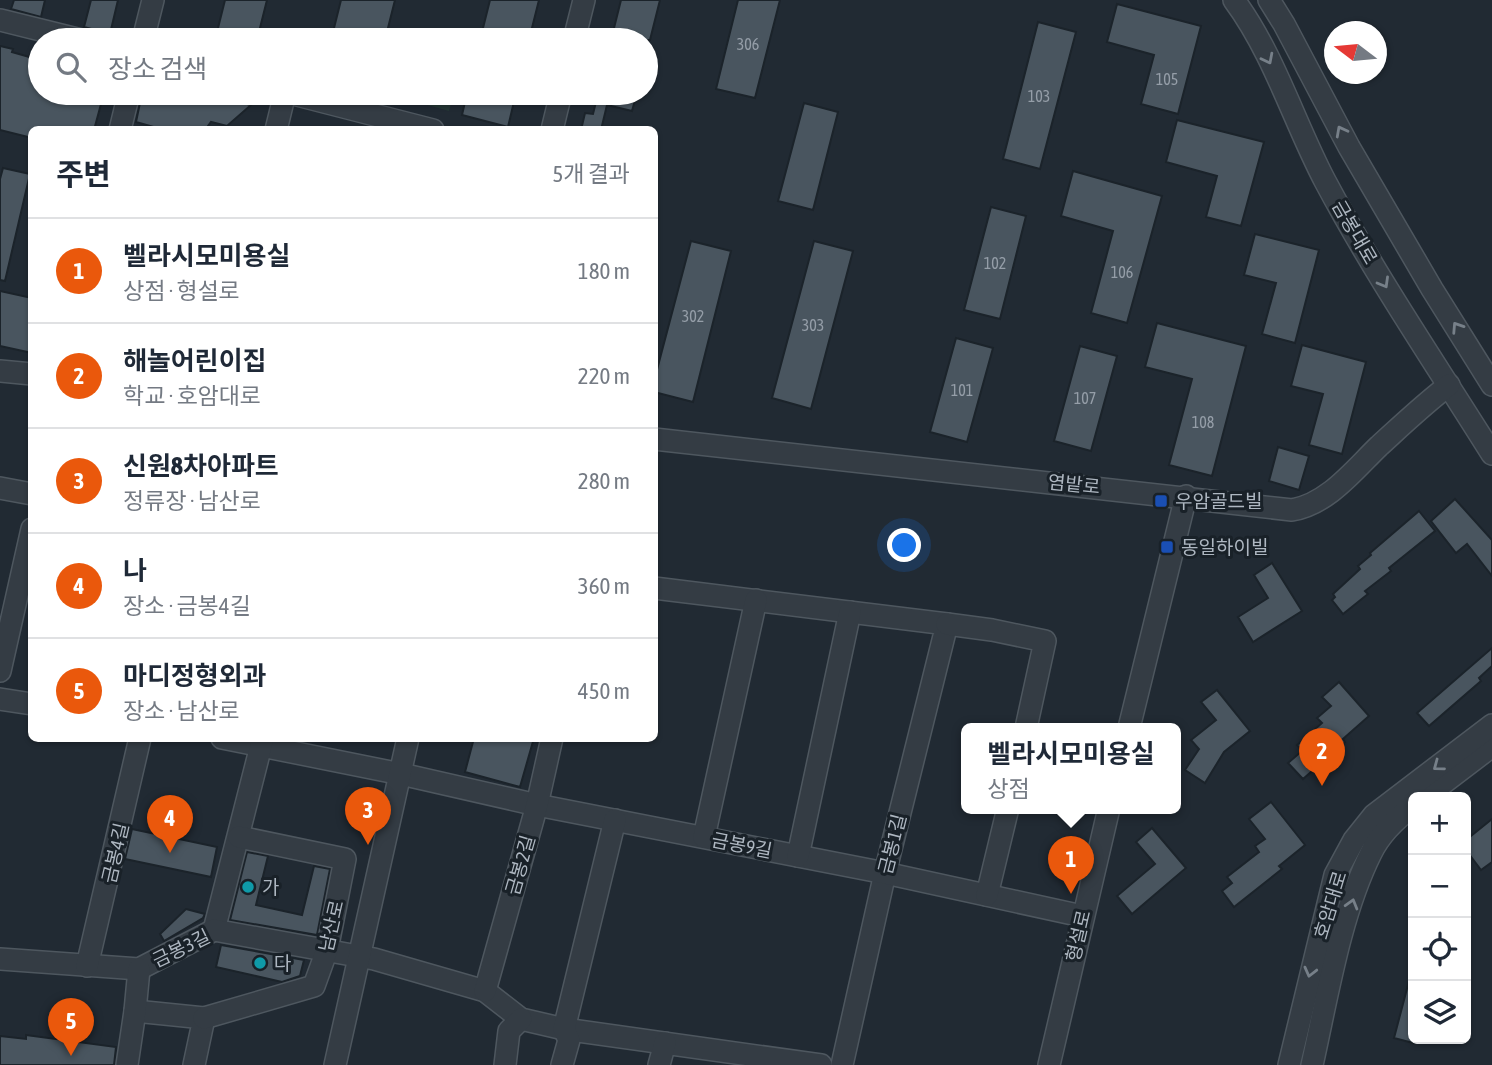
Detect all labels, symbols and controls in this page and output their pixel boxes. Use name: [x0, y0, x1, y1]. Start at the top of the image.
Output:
north arrow: [1324, 21, 1387, 84]
search box: [28, 28, 658, 105]
house number: 306: [737, 35, 759, 53]
icon: search: [52, 48, 90, 86]
one-way arrow: [1260, 52, 1274, 64]
text: 장소 검색: [108, 54, 207, 84]
house number: 105: [1156, 70, 1178, 88]
house number: 103: [1028, 87, 1050, 105]
one-way arrow: [1335, 126, 1349, 138]
text: 주변: [56, 157, 111, 191]
text: 5개 결과: [553, 161, 630, 187]
street label: 금봉대로: [1328, 196, 1382, 268]
text: 벨라시모미용실: [123, 241, 290, 271]
house number: 102: [984, 254, 1006, 272]
text: 1: [74, 258, 84, 284]
text: 180 m: [578, 258, 630, 284]
house number: 106: [1111, 263, 1133, 281]
one-way arrow: [1376, 275, 1389, 288]
text: 상점 · 형설로: [123, 278, 240, 304]
house number: 302: [682, 307, 704, 325]
house number: 303: [802, 316, 824, 334]
one-way arrow: [1452, 321, 1465, 334]
text: 해놀어린이집: [123, 346, 267, 376]
text: 2: [74, 363, 84, 389]
text: 220 m: [578, 363, 630, 389]
house number: 101: [951, 381, 973, 399]
text: 학교 · 호암대로: [123, 383, 261, 409]
house number: 107: [1074, 389, 1096, 407]
house number: 108: [1192, 413, 1214, 431]
text: 신원8차아파트: [123, 451, 279, 481]
text: 3: [74, 468, 84, 494]
text: 280 m: [578, 468, 630, 494]
street label: 염밭로: [1047, 470, 1101, 498]
text: 정류장 · 남산로: [123, 488, 261, 514]
place label: 우암골드빌: [1175, 490, 1262, 512]
marker: 우암골드빌: [1153, 493, 1169, 509]
your location: [887, 528, 921, 562]
place label: 동일하이빌: [1181, 536, 1268, 558]
marker: 동일하이빌: [1159, 539, 1175, 555]
text: 나: [123, 556, 147, 586]
text: 4: [74, 573, 84, 599]
text: 360 m: [578, 573, 630, 599]
text: 장소 · 금봉4길: [123, 593, 251, 619]
text: 마디정형외과: [123, 661, 267, 691]
text: 5: [74, 678, 84, 704]
text: 450 m: [578, 678, 630, 704]
text: 장소 · 남산로: [123, 698, 240, 724]
popup: [961, 723, 1181, 814]
pin: 2: [1299, 728, 1345, 786]
text: 벨라시모미용실: [987, 739, 1155, 769]
one-way arrow: [1433, 758, 1445, 771]
text: 상점: [987, 776, 1030, 802]
pin: 3: [345, 787, 391, 845]
map controls: [1408, 792, 1471, 1044]
button: +: [1408, 792, 1471, 855]
pin: 4: [147, 795, 193, 853]
street label: 금봉1길: [874, 812, 910, 876]
street label: 금봉4길: [97, 821, 133, 885]
street label: 금봉9길: [710, 828, 774, 862]
street label: 금봉2길: [501, 832, 539, 898]
pin: 1: [1048, 836, 1094, 894]
button: −: [1408, 855, 1471, 918]
street label: 호암대로: [1309, 868, 1351, 942]
place label: 가: [262, 876, 279, 898]
marker: 가: [240, 879, 256, 895]
street label: 남산로: [314, 898, 348, 954]
one-way arrow: [1343, 898, 1358, 910]
street label: 형설로: [1061, 908, 1095, 964]
button: locate: [1408, 918, 1471, 981]
street label: 금봉3길: [149, 925, 213, 971]
place label: 다: [274, 952, 291, 974]
marker: 다: [252, 955, 268, 971]
one-way arrow: [1304, 966, 1318, 978]
button: layers: [1408, 981, 1471, 1044]
pin: 5: [48, 998, 94, 1056]

